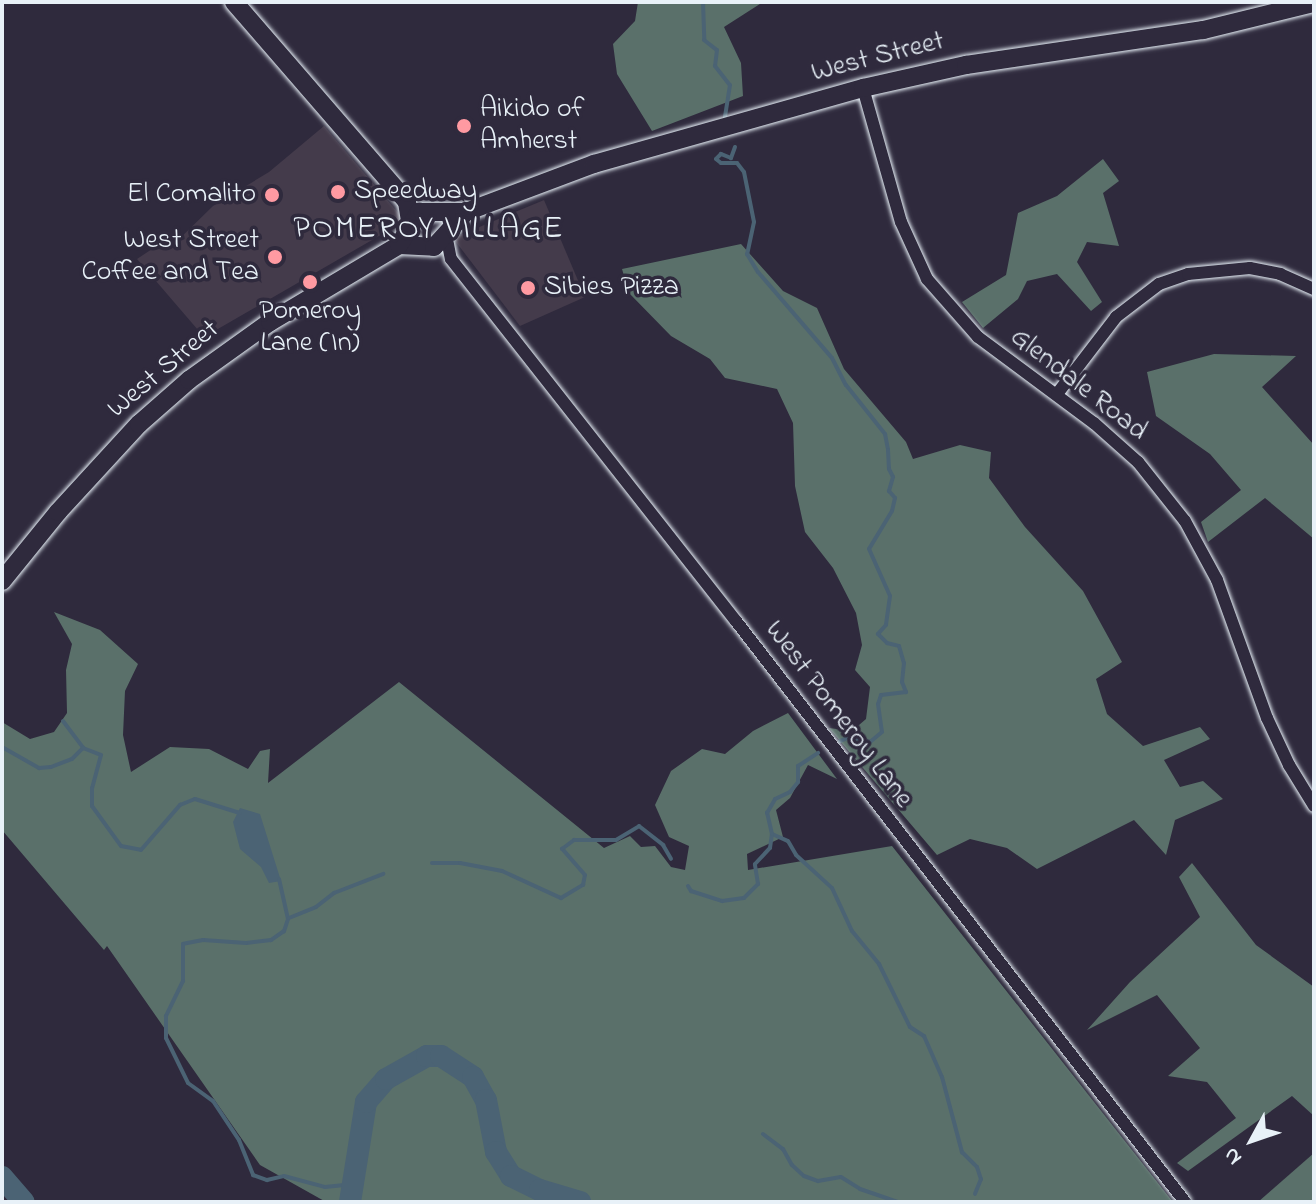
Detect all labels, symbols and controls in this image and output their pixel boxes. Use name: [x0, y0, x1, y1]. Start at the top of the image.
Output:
street label: West Street: [808, 25, 948, 91]
place label: Aikido of Amherst: [480, 93, 584, 159]
marker: Aikido of Amherst: [455, 117, 473, 135]
place label: Speedway: [354, 175, 477, 209]
place label: El Comalito: [127, 178, 256, 212]
marker: Speedway: [329, 183, 347, 201]
marker: El Comalito: [263, 186, 281, 204]
district label: POMEROY VILLAGE: [293, 211, 565, 249]
place label: West Street Coffee and Tea: [82, 224, 259, 290]
marker: West Street Coffee and Tea: [266, 248, 284, 266]
place label: Sibies Pizza: [544, 271, 679, 305]
marker: Pomeroy Lane (In): [301, 273, 319, 291]
marker: Sibies Pizza: [519, 279, 537, 297]
place label: Pomeroy Lane (In): [259, 295, 361, 361]
street label: West Street: [101, 314, 227, 426]
street label: Glendale Road: [1003, 321, 1153, 449]
street label: West Pomeroy Lane: [757, 615, 919, 815]
north arrow: [1212, 1100, 1292, 1180]
text: N: [1217, 1139, 1251, 1171]

